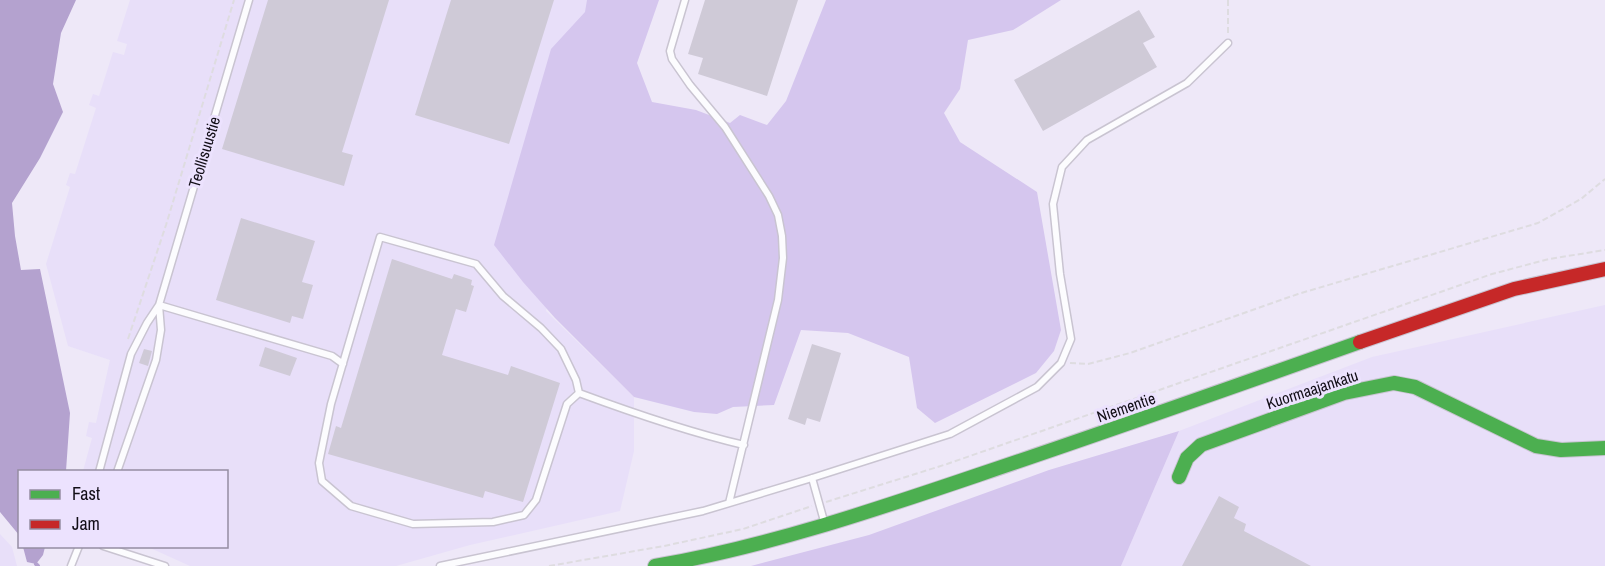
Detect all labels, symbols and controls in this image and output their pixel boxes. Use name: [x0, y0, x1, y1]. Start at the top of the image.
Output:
street label: Teollisuustie: [183, 114, 225, 190]
street label: Kuormaajankatu: [1263, 364, 1361, 414]
street label: Niementie: [1094, 387, 1158, 427]
legend: [18, 470, 228, 548]
text: Fast: [72, 481, 100, 506]
text: Jam: [72, 511, 100, 536]

